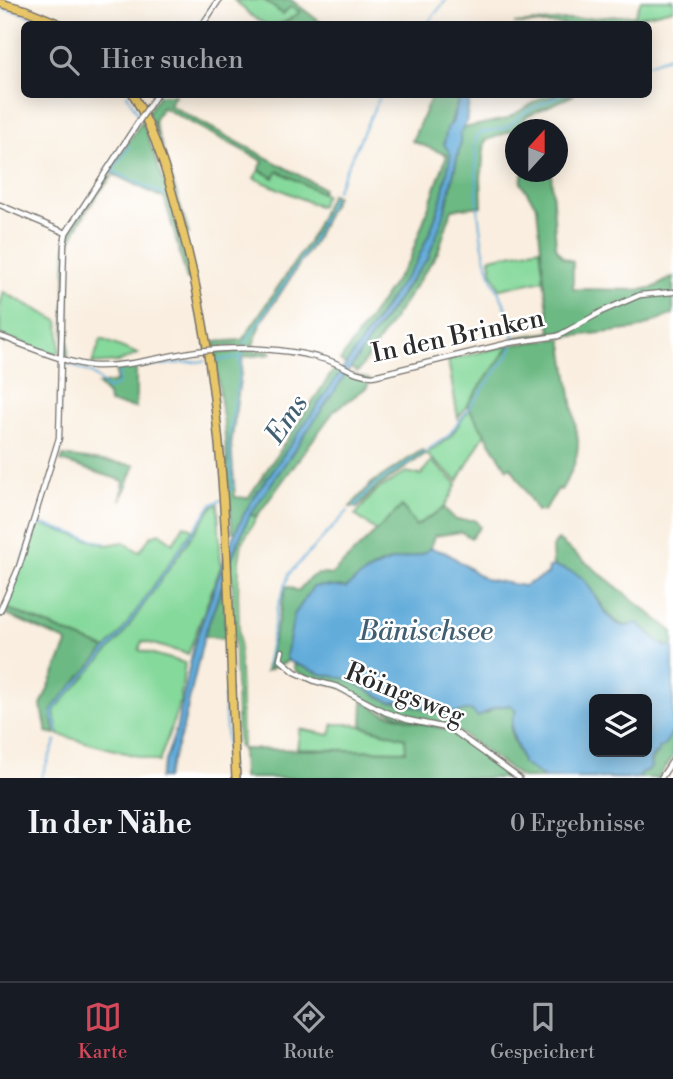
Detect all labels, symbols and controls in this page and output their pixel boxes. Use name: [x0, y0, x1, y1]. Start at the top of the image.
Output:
search box: [21, 21, 652, 98]
icon: search: [45, 41, 83, 79]
text: Hier suchen: [101, 44, 243, 76]
north arrow: [505, 119, 568, 182]
street label: In den Brinken: [369, 302, 547, 370]
water label: Ems: [257, 388, 316, 452]
water label: Bänischsee: [358, 614, 493, 649]
street label: Röingsweg: [341, 656, 470, 733]
map controls: [589, 694, 652, 757]
button: layers: [589, 694, 652, 757]
text: In der Nähe: [28, 805, 192, 843]
text: 0 Ergebnisse: [510, 810, 645, 838]
tab: Karte: [78, 998, 127, 1064]
tab: Route: [283, 998, 334, 1064]
tab: Gespeichert: [490, 998, 595, 1064]

